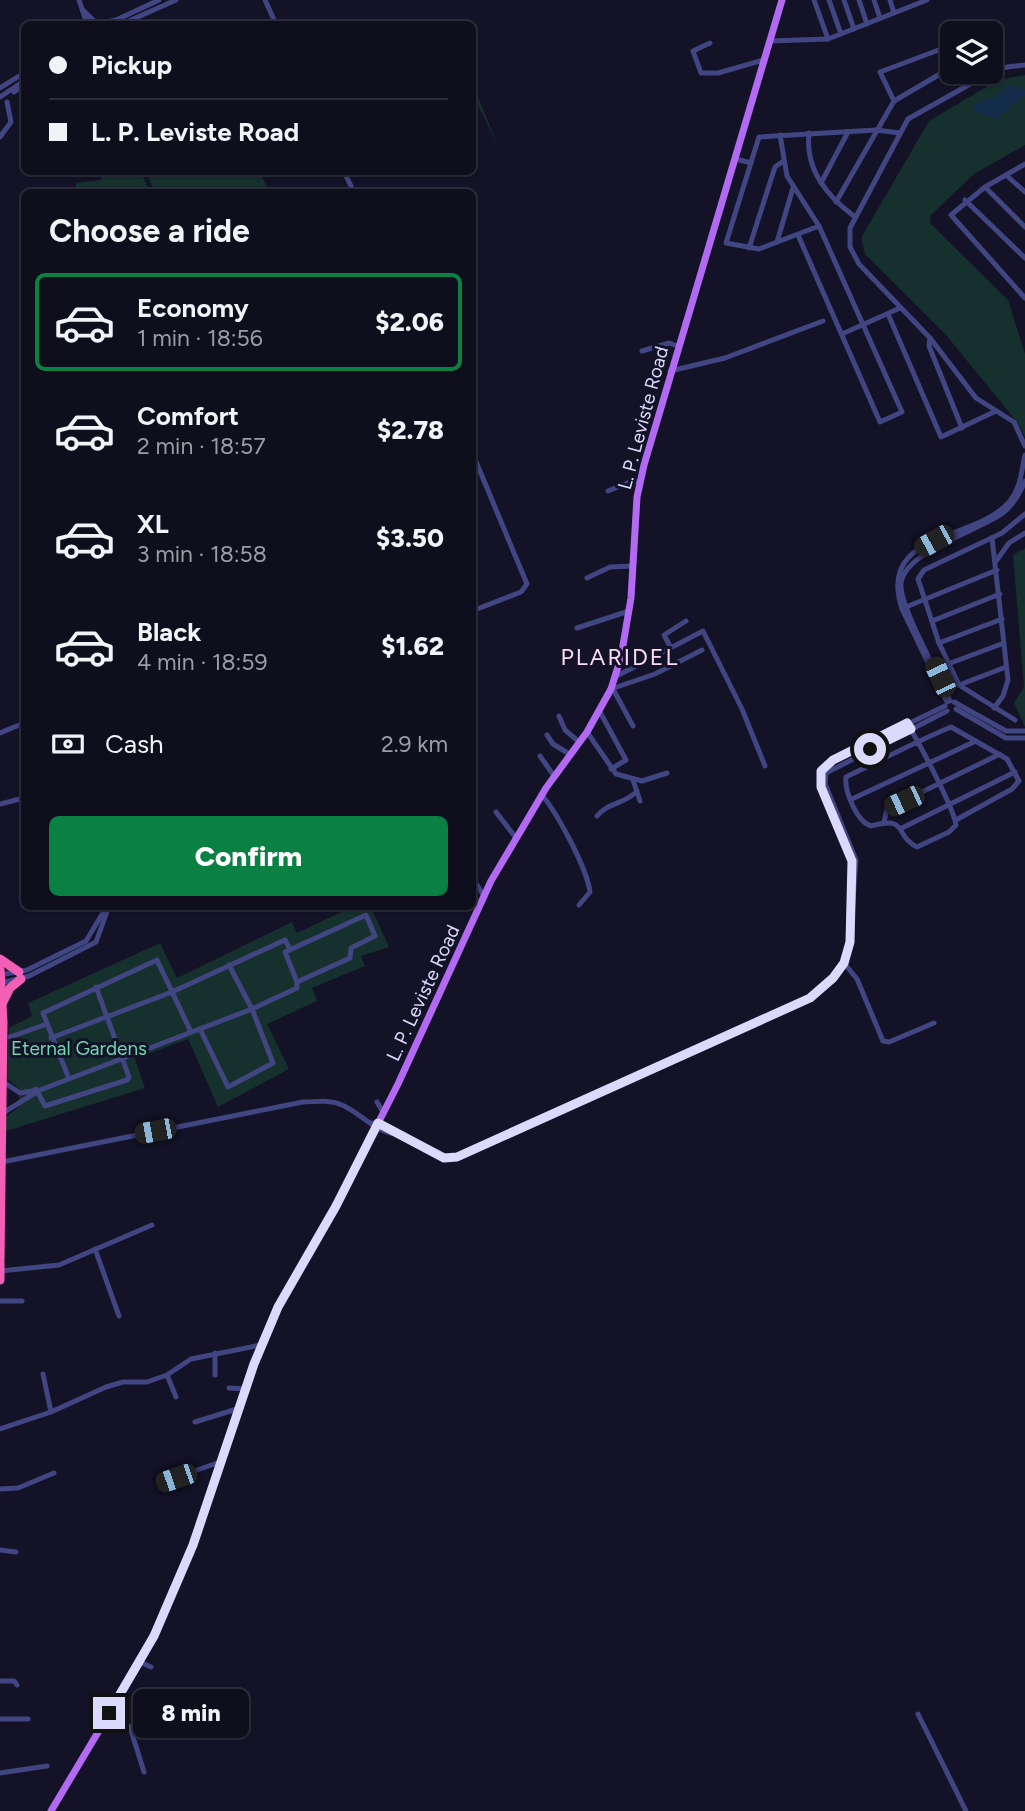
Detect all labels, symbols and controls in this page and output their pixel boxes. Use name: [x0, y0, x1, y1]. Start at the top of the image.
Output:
map controls: [940, 21, 1003, 84]
button: layers: [940, 21, 1003, 84]
text: Pickup: [91, 49, 172, 81]
text: L. P. Leviste Road: [91, 116, 299, 148]
text: Choose a ride: [49, 212, 250, 250]
icon: car: [53, 291, 116, 354]
text: Economy: [137, 292, 249, 324]
text: $2.06: [375, 306, 444, 338]
text: 1 min · 18:56: [137, 324, 263, 352]
street label: L. P. Leviste Road: [613, 344, 673, 492]
icon: car: [53, 399, 116, 462]
text: Comfort: [137, 400, 239, 432]
text: $2.78: [377, 414, 444, 446]
text: 2 min · 18:57: [137, 432, 266, 460]
icon: car: [53, 507, 116, 570]
text: XL: [137, 508, 169, 540]
text: $3.50: [376, 522, 444, 554]
car: [911, 522, 958, 560]
text: 3 min · 18:58: [137, 540, 267, 568]
icon: car: [53, 615, 116, 678]
text: Black: [137, 616, 201, 648]
text: $1.62: [381, 630, 444, 662]
district label: PLARIDEL: [561, 643, 679, 671]
text: 4 min · 18:59: [137, 648, 268, 676]
car: [922, 654, 959, 700]
icon: cash: [49, 725, 87, 763]
text: Cash: [105, 728, 164, 760]
text: 2.9 km: [381, 730, 448, 758]
route start: [854, 733, 886, 765]
car: [881, 783, 928, 819]
button: Confirm: [49, 816, 448, 896]
street label: L. P. Leviste Road: [381, 921, 465, 1065]
park label: Eternal Gardens: [11, 1037, 147, 1060]
car: [133, 1117, 178, 1145]
car: [153, 1461, 200, 1495]
callout: 8 min: [134, 1688, 249, 1738]
route end: [93, 1697, 125, 1729]
text: 8 min: [161, 1699, 221, 1727]

